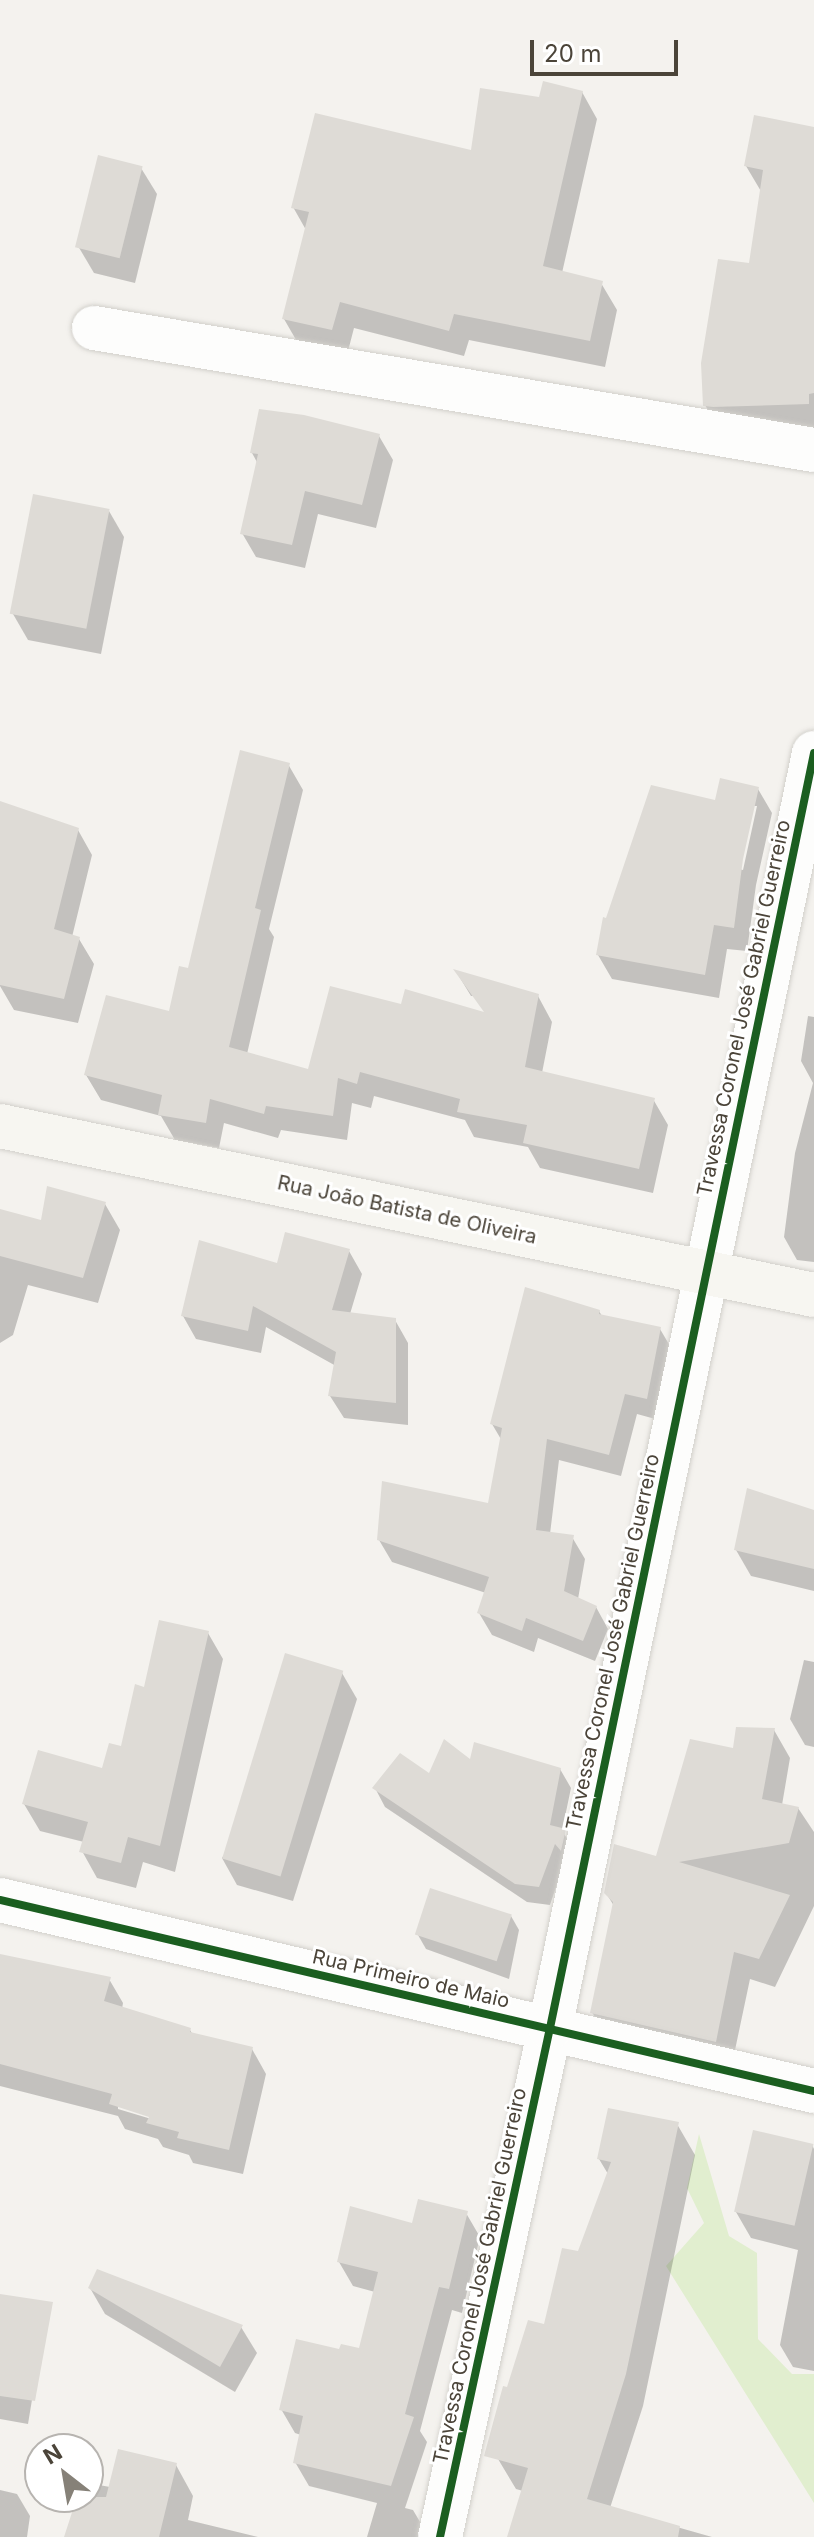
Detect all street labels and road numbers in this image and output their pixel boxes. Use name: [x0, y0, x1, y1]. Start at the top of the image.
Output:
street label: Travessa Coronel José Gabriel Guerreiro: [692, 818, 796, 1198]
street label: Rua João Batista de Oliveira: [275, 1171, 539, 1249]
street label: Travessa Coronel José Gabriel Guerreiro: [561, 1452, 665, 1832]
street label: Rua Primeiro de Maio: [310, 1945, 512, 2013]
street label: Travessa Coronel José Gabriel Guerreiro: [428, 2086, 532, 2466]

